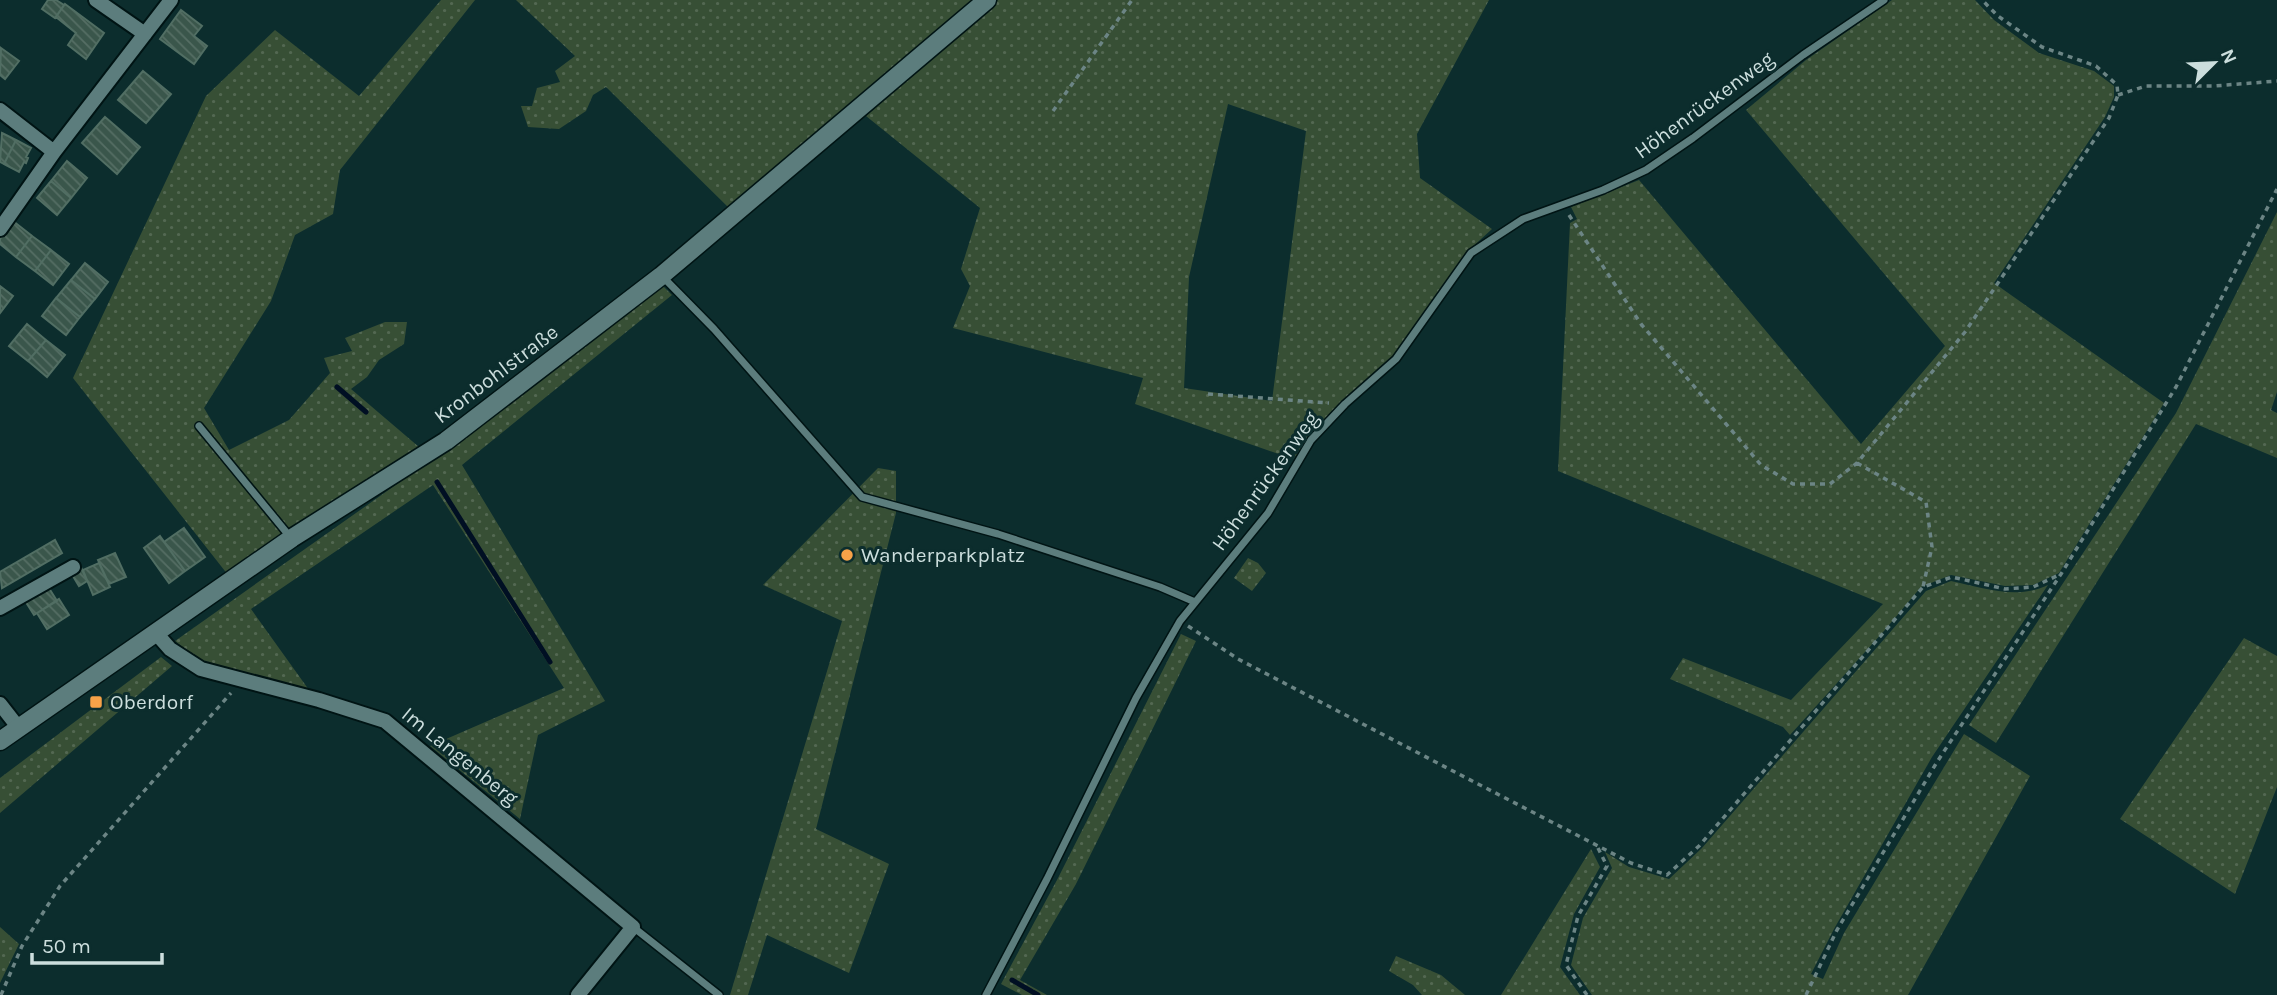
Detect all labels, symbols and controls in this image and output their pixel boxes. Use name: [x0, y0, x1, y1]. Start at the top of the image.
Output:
north arrow: [2179, 28, 2249, 98]
street label: Höhenrückenweg: [1630, 46, 1778, 163]
text: N: [2216, 46, 2241, 67]
street label: Kronbohlstraße: [429, 320, 563, 428]
street label: Höhenrückenweg: [1207, 407, 1324, 555]
place label: Wanderparkplatz: [861, 543, 1025, 567]
marker: Wanderparkplatz: [839, 547, 855, 563]
place label: Oberdorf: [110, 690, 194, 714]
marker: Oberdorf: [88, 694, 104, 710]
street label: Im Langenberg: [397, 702, 523, 810]
scale bar: [32, 922, 161, 966]
text: 50 m: [42, 934, 91, 958]

